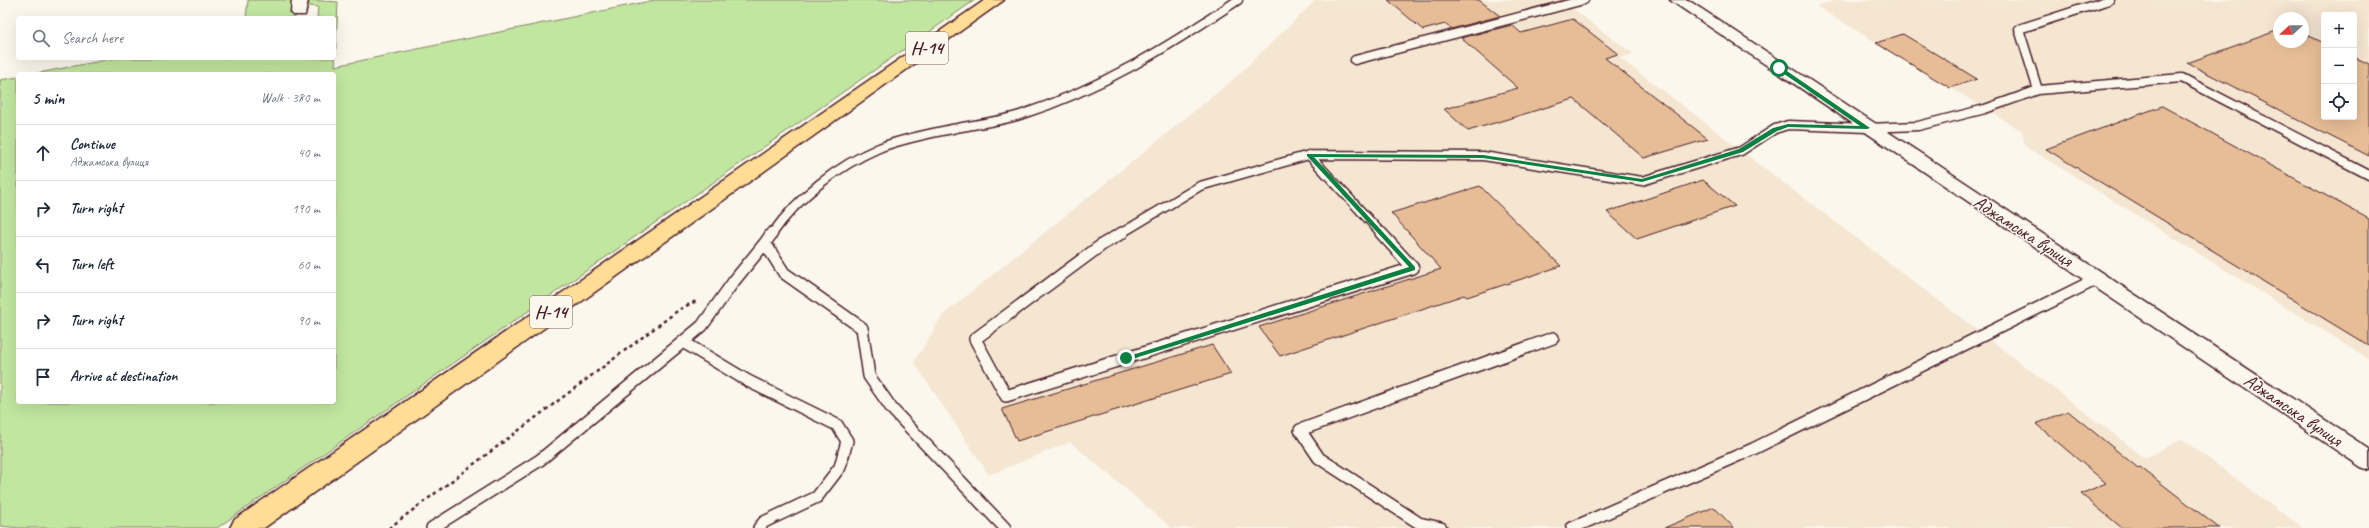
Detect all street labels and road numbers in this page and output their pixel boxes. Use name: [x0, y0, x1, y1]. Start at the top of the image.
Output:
road number: Н-14: [906, 32, 948, 64]
street label: Аджамська вулиця: [1969, 190, 2079, 273]
road number: Н-14: [530, 296, 572, 328]
street label: Аджамська вулиця: [2239, 368, 2349, 453]

